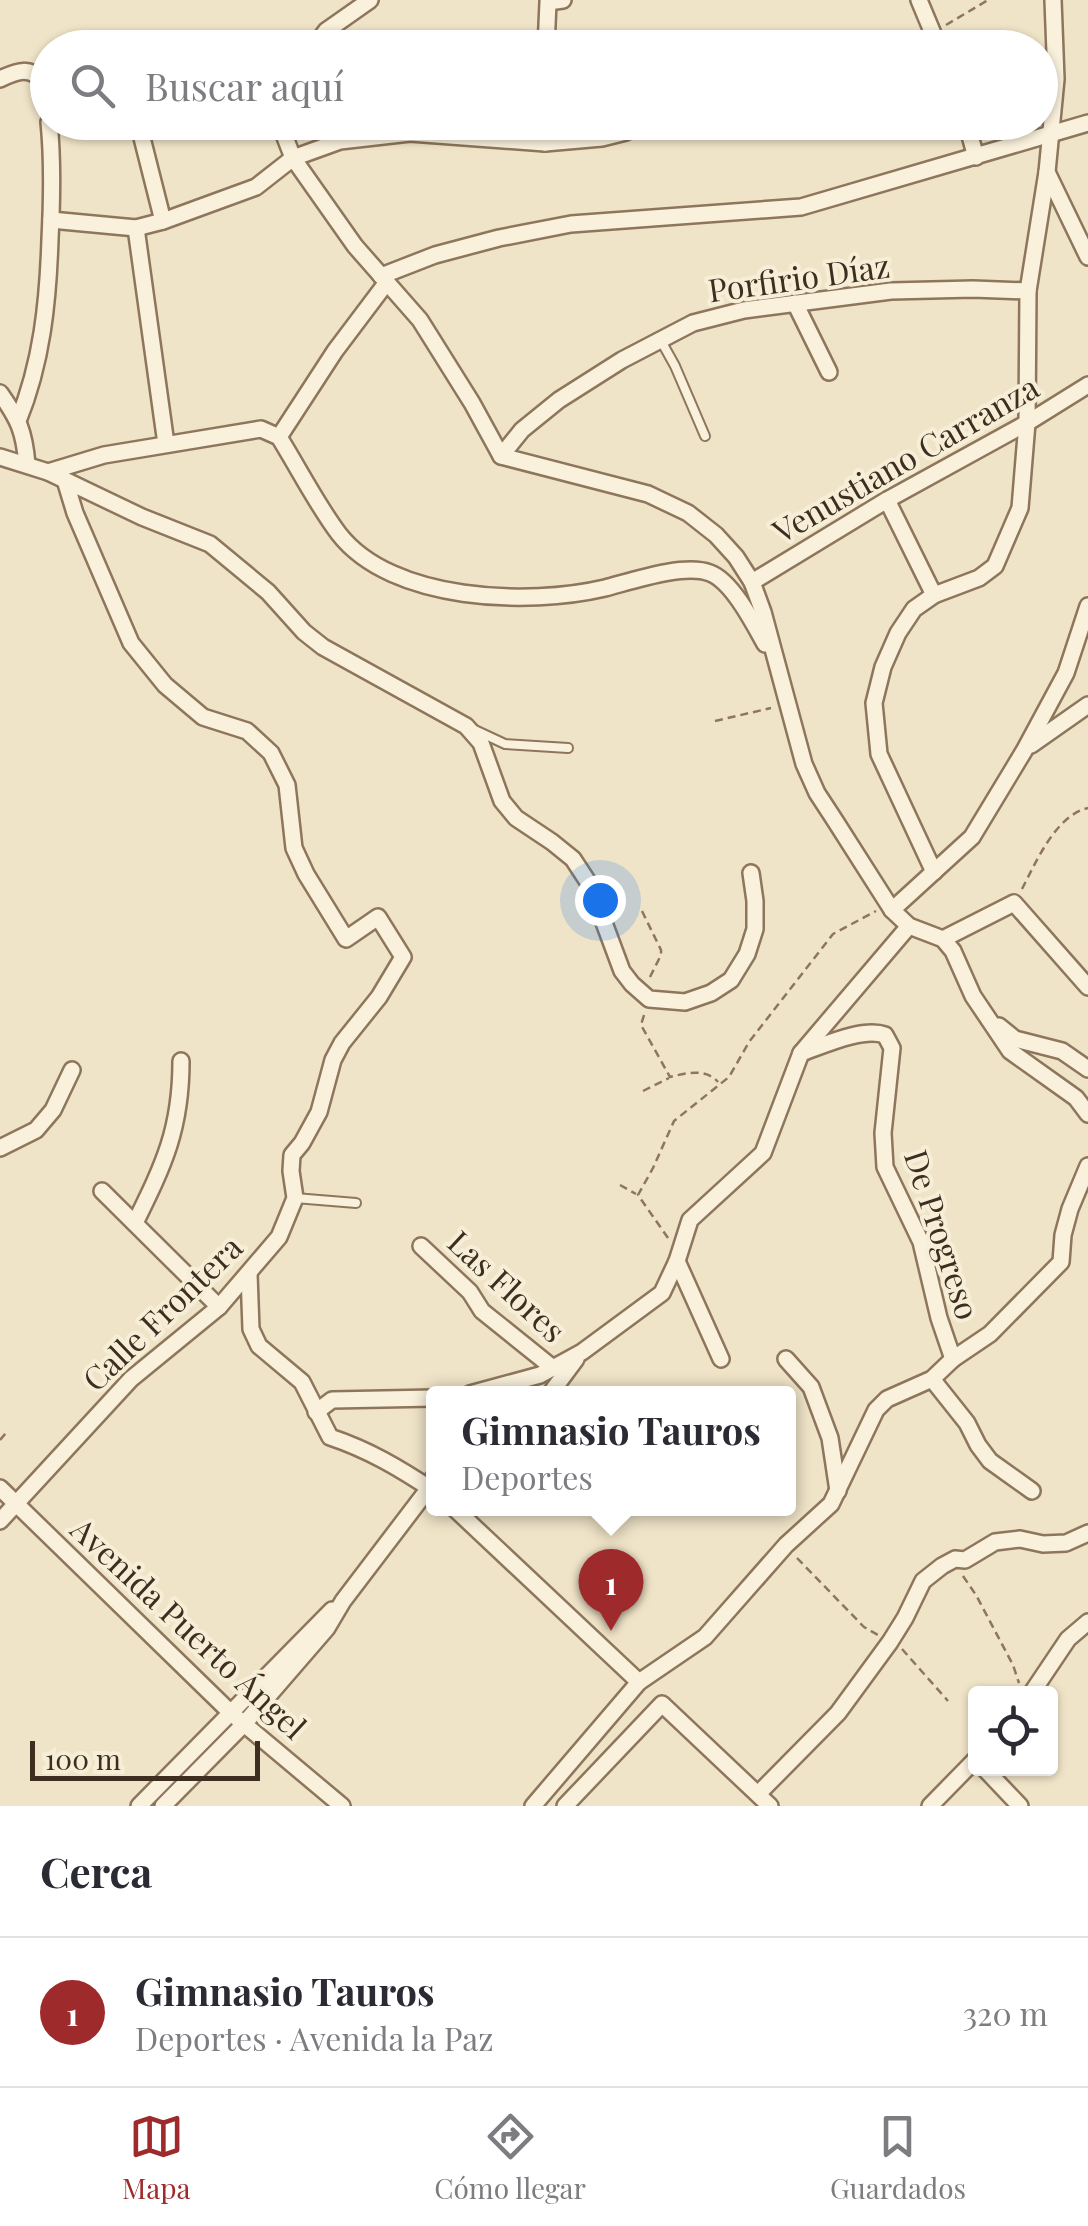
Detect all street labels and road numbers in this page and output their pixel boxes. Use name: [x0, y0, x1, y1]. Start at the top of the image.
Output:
street label: Porfirio Díaz: [705, 243, 892, 311]
street label: Venustiano Carranza: [763, 364, 1046, 552]
street label: De Progreso: [896, 1144, 991, 1324]
street label: Las Flores: [440, 1220, 576, 1351]
street label: Calle Frontera: [72, 1225, 250, 1399]
street label: Avenida Puerto Ángel: [62, 1506, 317, 1747]

